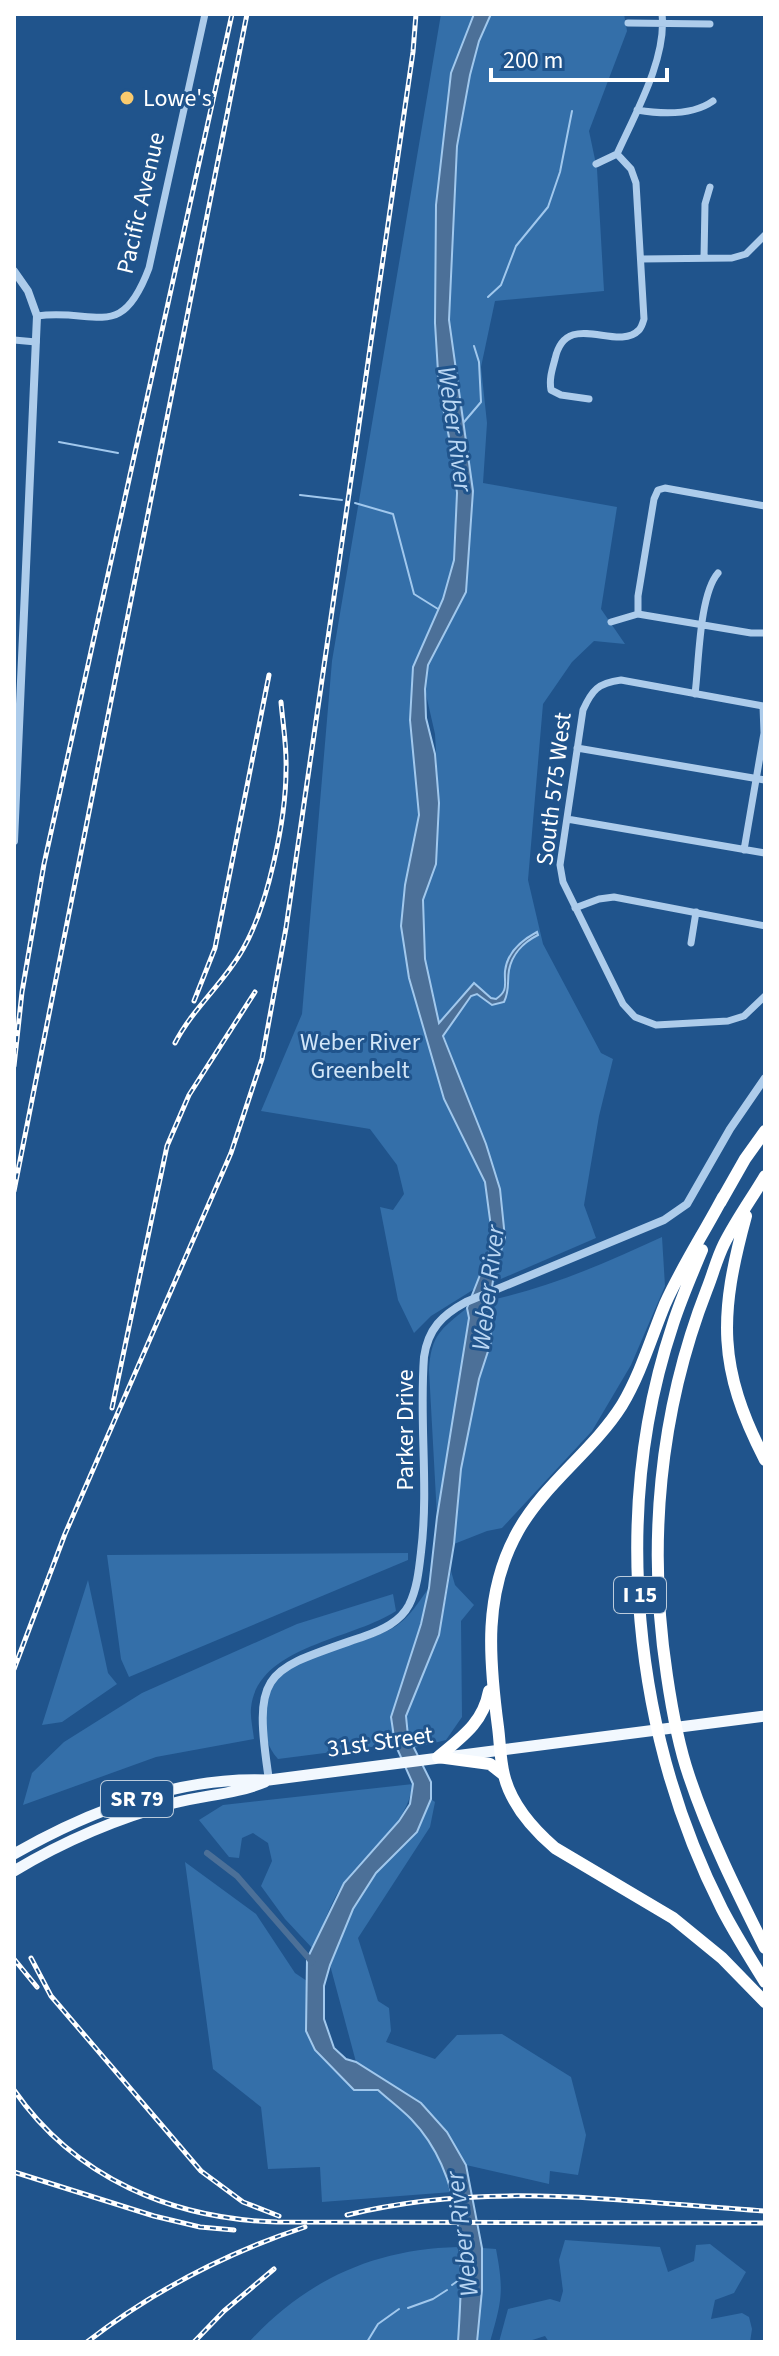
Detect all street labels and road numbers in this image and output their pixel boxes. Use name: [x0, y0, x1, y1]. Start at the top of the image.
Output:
street label: Pacific Avenue: [108, 129, 174, 277]
street label: South 575 West: [527, 710, 581, 868]
street label: Parker Drive: [388, 1369, 423, 1491]
road number: I 15: [614, 1577, 666, 1613]
street label: 31st Street: [325, 1717, 435, 1767]
road number: SR 79: [101, 1781, 173, 1817]

